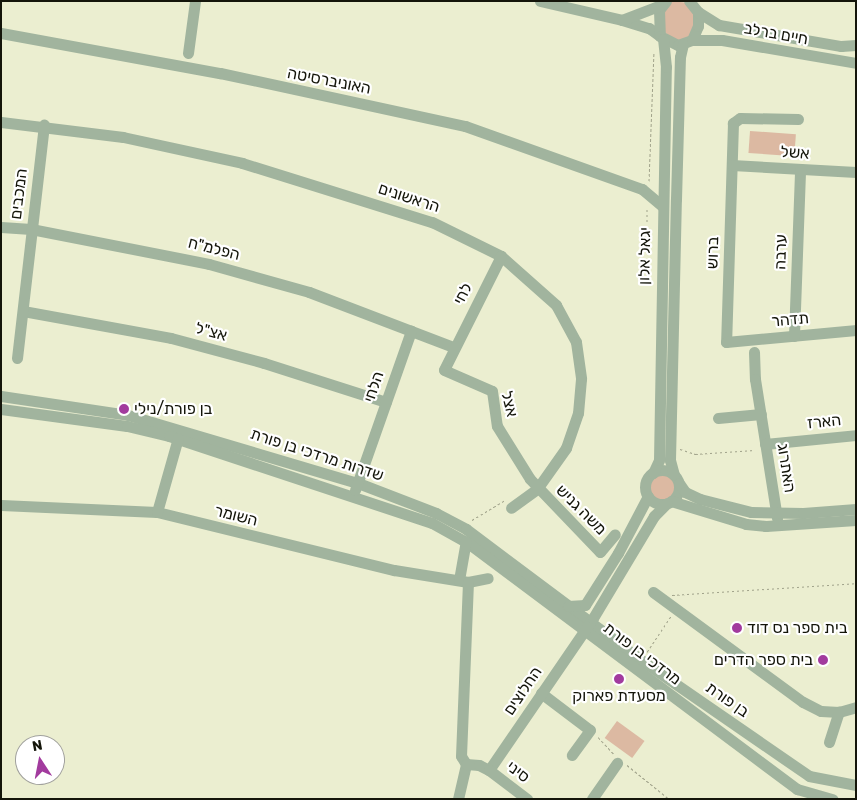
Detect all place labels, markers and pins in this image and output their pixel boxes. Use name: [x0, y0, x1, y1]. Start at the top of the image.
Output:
place label: בן פורת/נילי: [134, 399, 212, 419]
marker: בן פורת/נילי: [118, 403, 130, 415]
place label: בית ספר נס דוד: [747, 618, 848, 638]
marker: בית ספר נס דוד: [731, 622, 743, 634]
place label: בית ספר הדרים: [714, 650, 813, 670]
marker: בית ספר הדרים: [817, 654, 829, 666]
marker: מסעדת פארוק: [613, 673, 625, 685]
place label: מסעדת פארוק: [572, 686, 666, 706]

